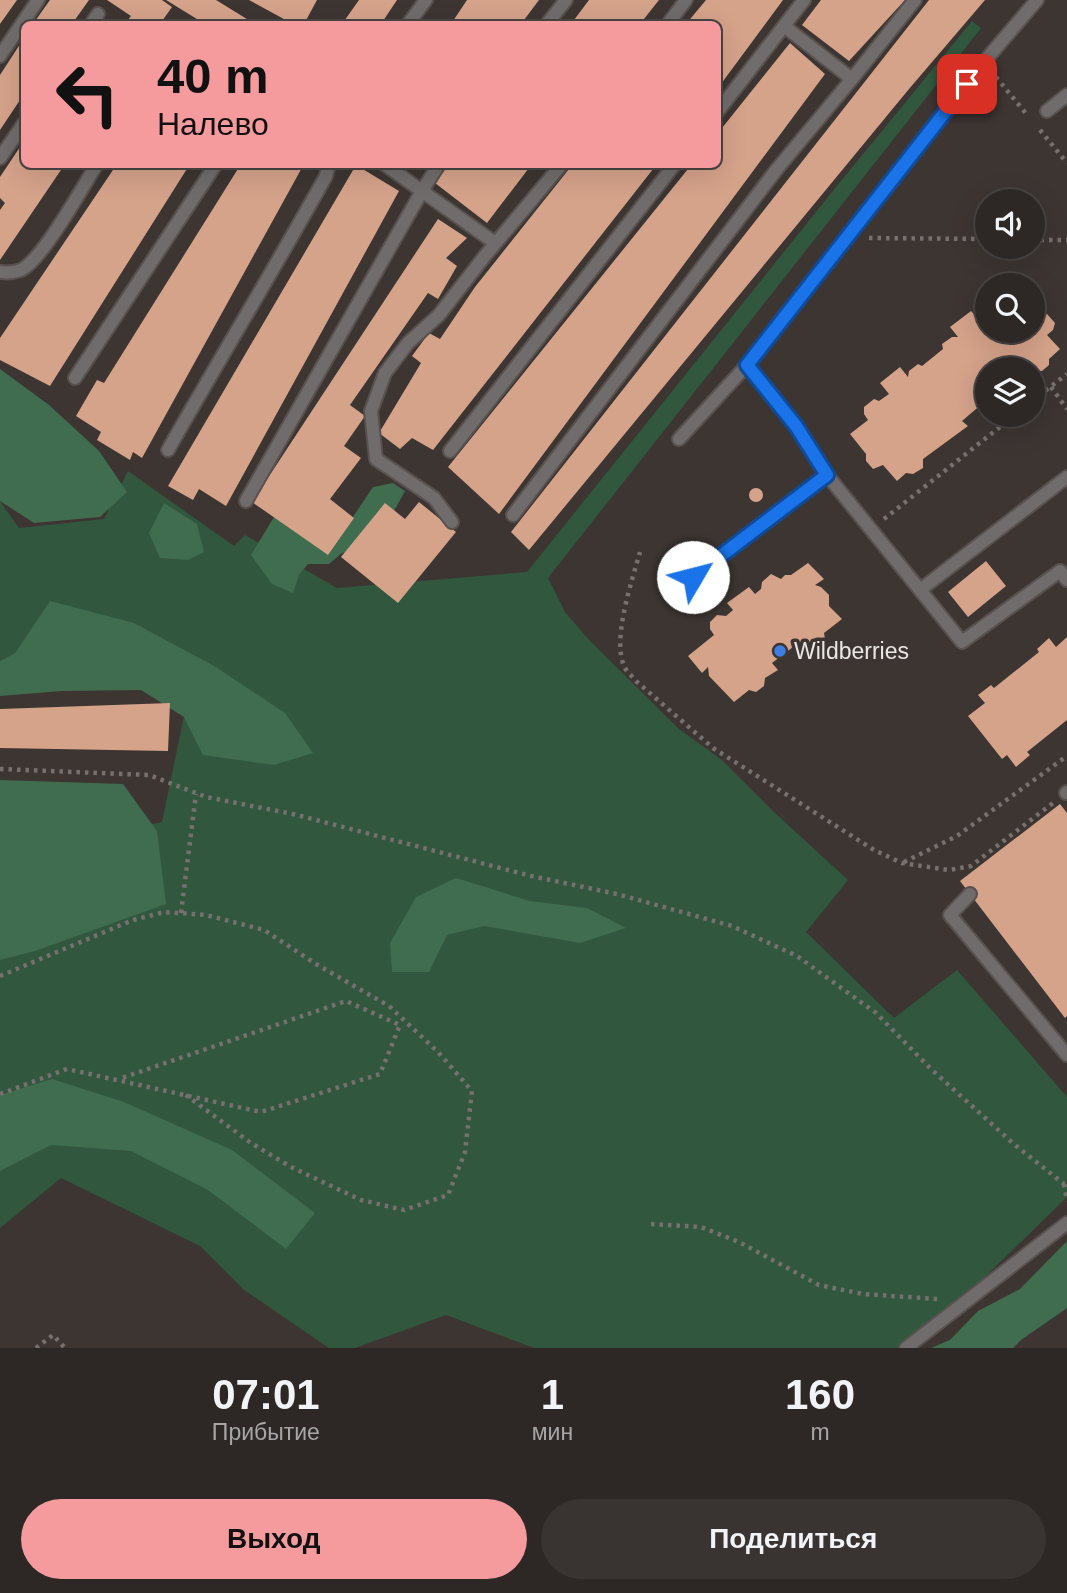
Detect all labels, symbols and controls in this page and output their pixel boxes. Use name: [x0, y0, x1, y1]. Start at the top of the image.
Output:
icon: left: [42, 49, 133, 140]
text: 40 m: [157, 49, 269, 103]
pin: [937, 54, 997, 114]
icon: arrive: [948, 65, 986, 103]
text: Налево: [157, 106, 269, 142]
map controls: [975, 189, 1045, 427]
button: sound: [975, 189, 1045, 259]
button: search: [975, 273, 1045, 343]
button: layers: [975, 357, 1045, 427]
position arrow: [656, 540, 730, 614]
place label: Wildberries: [794, 638, 909, 664]
marker: Wildberries: [772, 643, 788, 659]
text: 07:01: [212, 1371, 320, 1418]
text: 1: [541, 1371, 564, 1418]
text: 160: [785, 1371, 855, 1418]
text: Прибытие: [212, 1419, 320, 1445]
text: мин: [532, 1419, 573, 1445]
text: m: [810, 1419, 830, 1445]
button: Выход: [21, 1499, 527, 1579]
button: Поделиться: [541, 1499, 1046, 1579]

